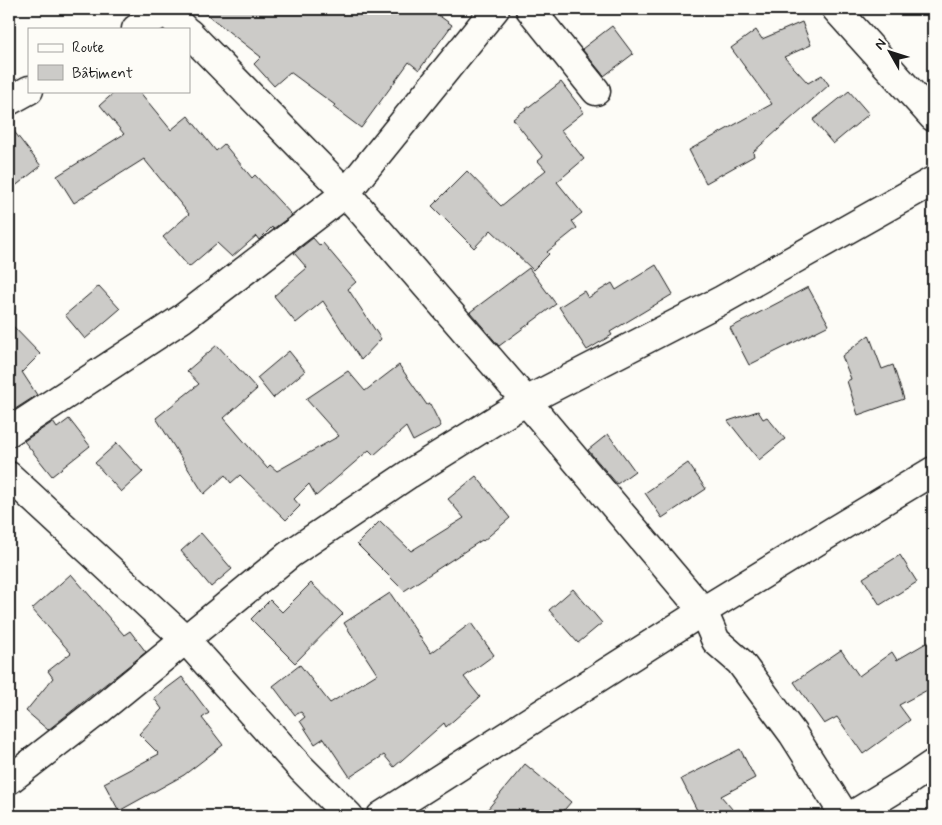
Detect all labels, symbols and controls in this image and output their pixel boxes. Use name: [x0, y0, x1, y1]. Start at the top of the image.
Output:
legend: [28, 28, 190, 92]
north arrow: [864, 28, 914, 78]
text: N: [871, 35, 891, 54]
text: Route: [72, 38, 105, 58]
text: Bâtiment: [72, 64, 133, 84]

